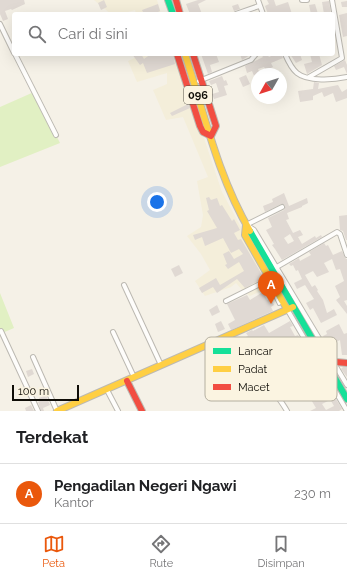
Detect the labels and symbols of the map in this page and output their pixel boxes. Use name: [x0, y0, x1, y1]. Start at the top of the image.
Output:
north arrow: [251, 68, 287, 104]
road number: 096: [184, 86, 212, 104]
your location: [147, 192, 167, 212]
pin: A: [258, 271, 284, 304]
legend: [205, 337, 337, 401]
text: Lancar: [238, 345, 273, 358]
text: Padat: [238, 363, 268, 376]
text: Macet: [238, 381, 270, 394]
scale bar: [12, 383, 79, 402]

